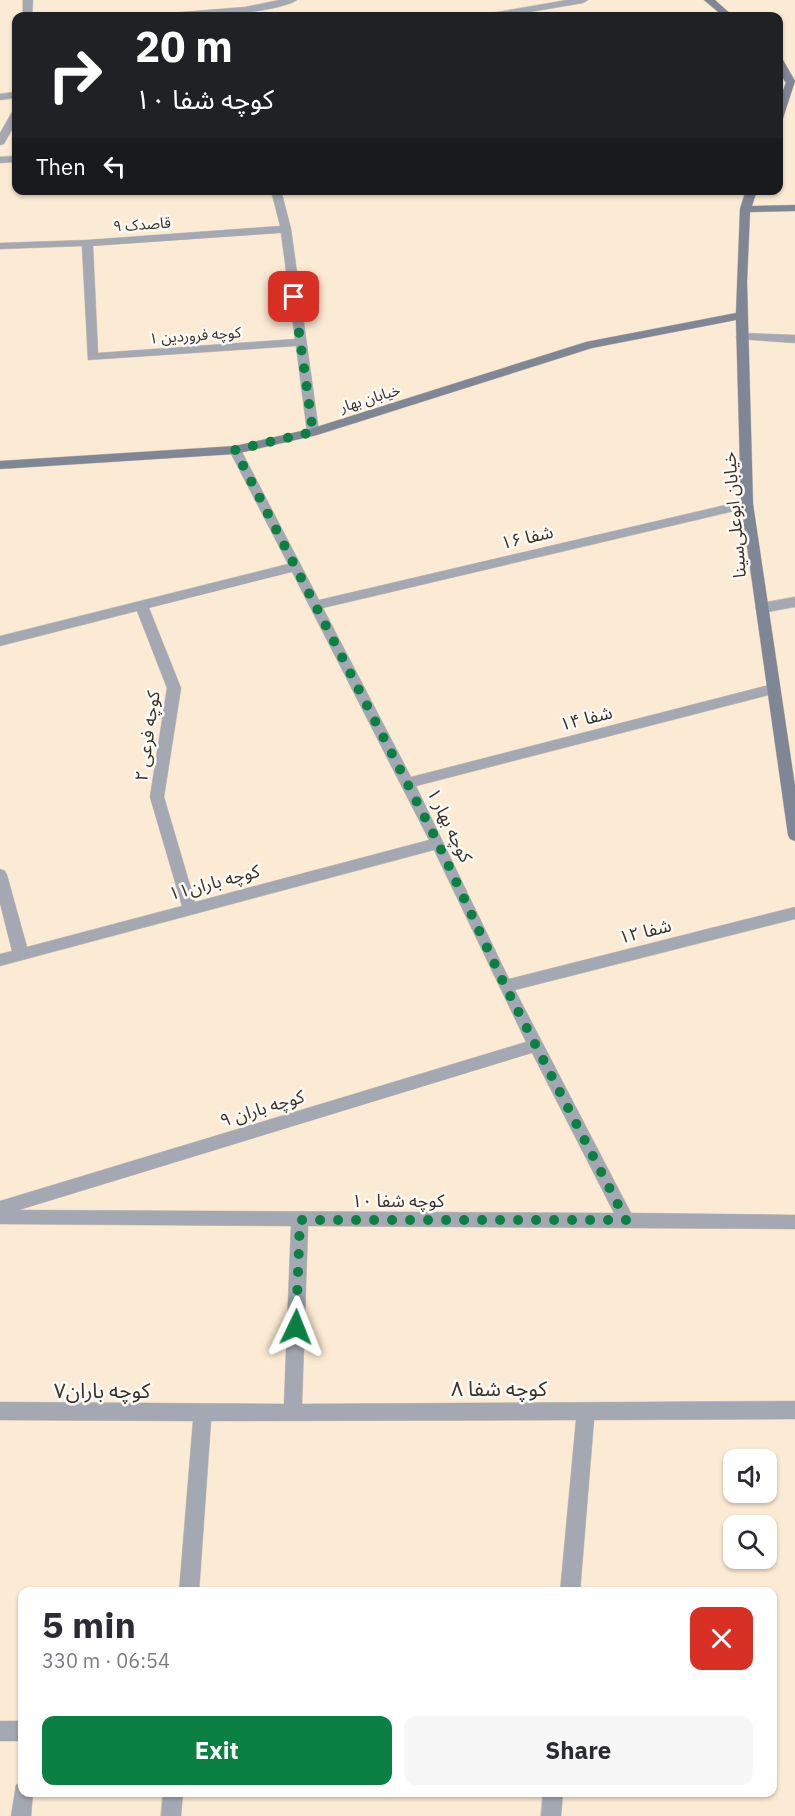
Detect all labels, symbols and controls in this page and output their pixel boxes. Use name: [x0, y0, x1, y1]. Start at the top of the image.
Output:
text: 20 m: [135, 19, 233, 74]
icon: right: [36, 36, 114, 114]
text: کوچه شفا ۱۰: [135, 81, 274, 116]
icon: left: [98, 150, 131, 183]
text: Then: [36, 152, 86, 181]
street label: قاصدک ۹: [112, 212, 172, 235]
pin: [268, 271, 319, 322]
icon: arrive: [277, 280, 310, 313]
street label: کوچه فروردین ۱: [148, 322, 242, 349]
street label: خیابان بهار: [336, 380, 403, 417]
street label: خیابان ابوعلی‌سینا: [717, 451, 751, 579]
street label: شفا ۱۶: [499, 520, 555, 554]
street label: کوچه فرعی ۲: [129, 689, 165, 783]
street label: شفا ۱۴: [557, 700, 615, 736]
street label: کوچه بهار ۱: [422, 784, 478, 866]
street label: کوچه باران۱۱: [166, 859, 262, 905]
street label: شفا ۱۲: [616, 913, 674, 949]
street label: کوچه باران ۹: [217, 1084, 307, 1132]
street label: کوچه شفا ۱۰: [352, 1189, 445, 1212]
position arrow: [264, 1295, 328, 1359]
street label: کوچه شفا ۸: [451, 1374, 547, 1402]
street label: کوچه باران۷: [54, 1376, 151, 1404]
map controls: [723, 1449, 777, 1569]
button: sound: [723, 1449, 777, 1503]
button: search: [723, 1515, 777, 1569]
text: 5 min: [42, 1601, 136, 1648]
button: close: [690, 1607, 753, 1670]
text: 330 m · 06:54: [42, 1647, 170, 1674]
button: Exit: [42, 1716, 392, 1785]
button: Share: [404, 1716, 753, 1785]

